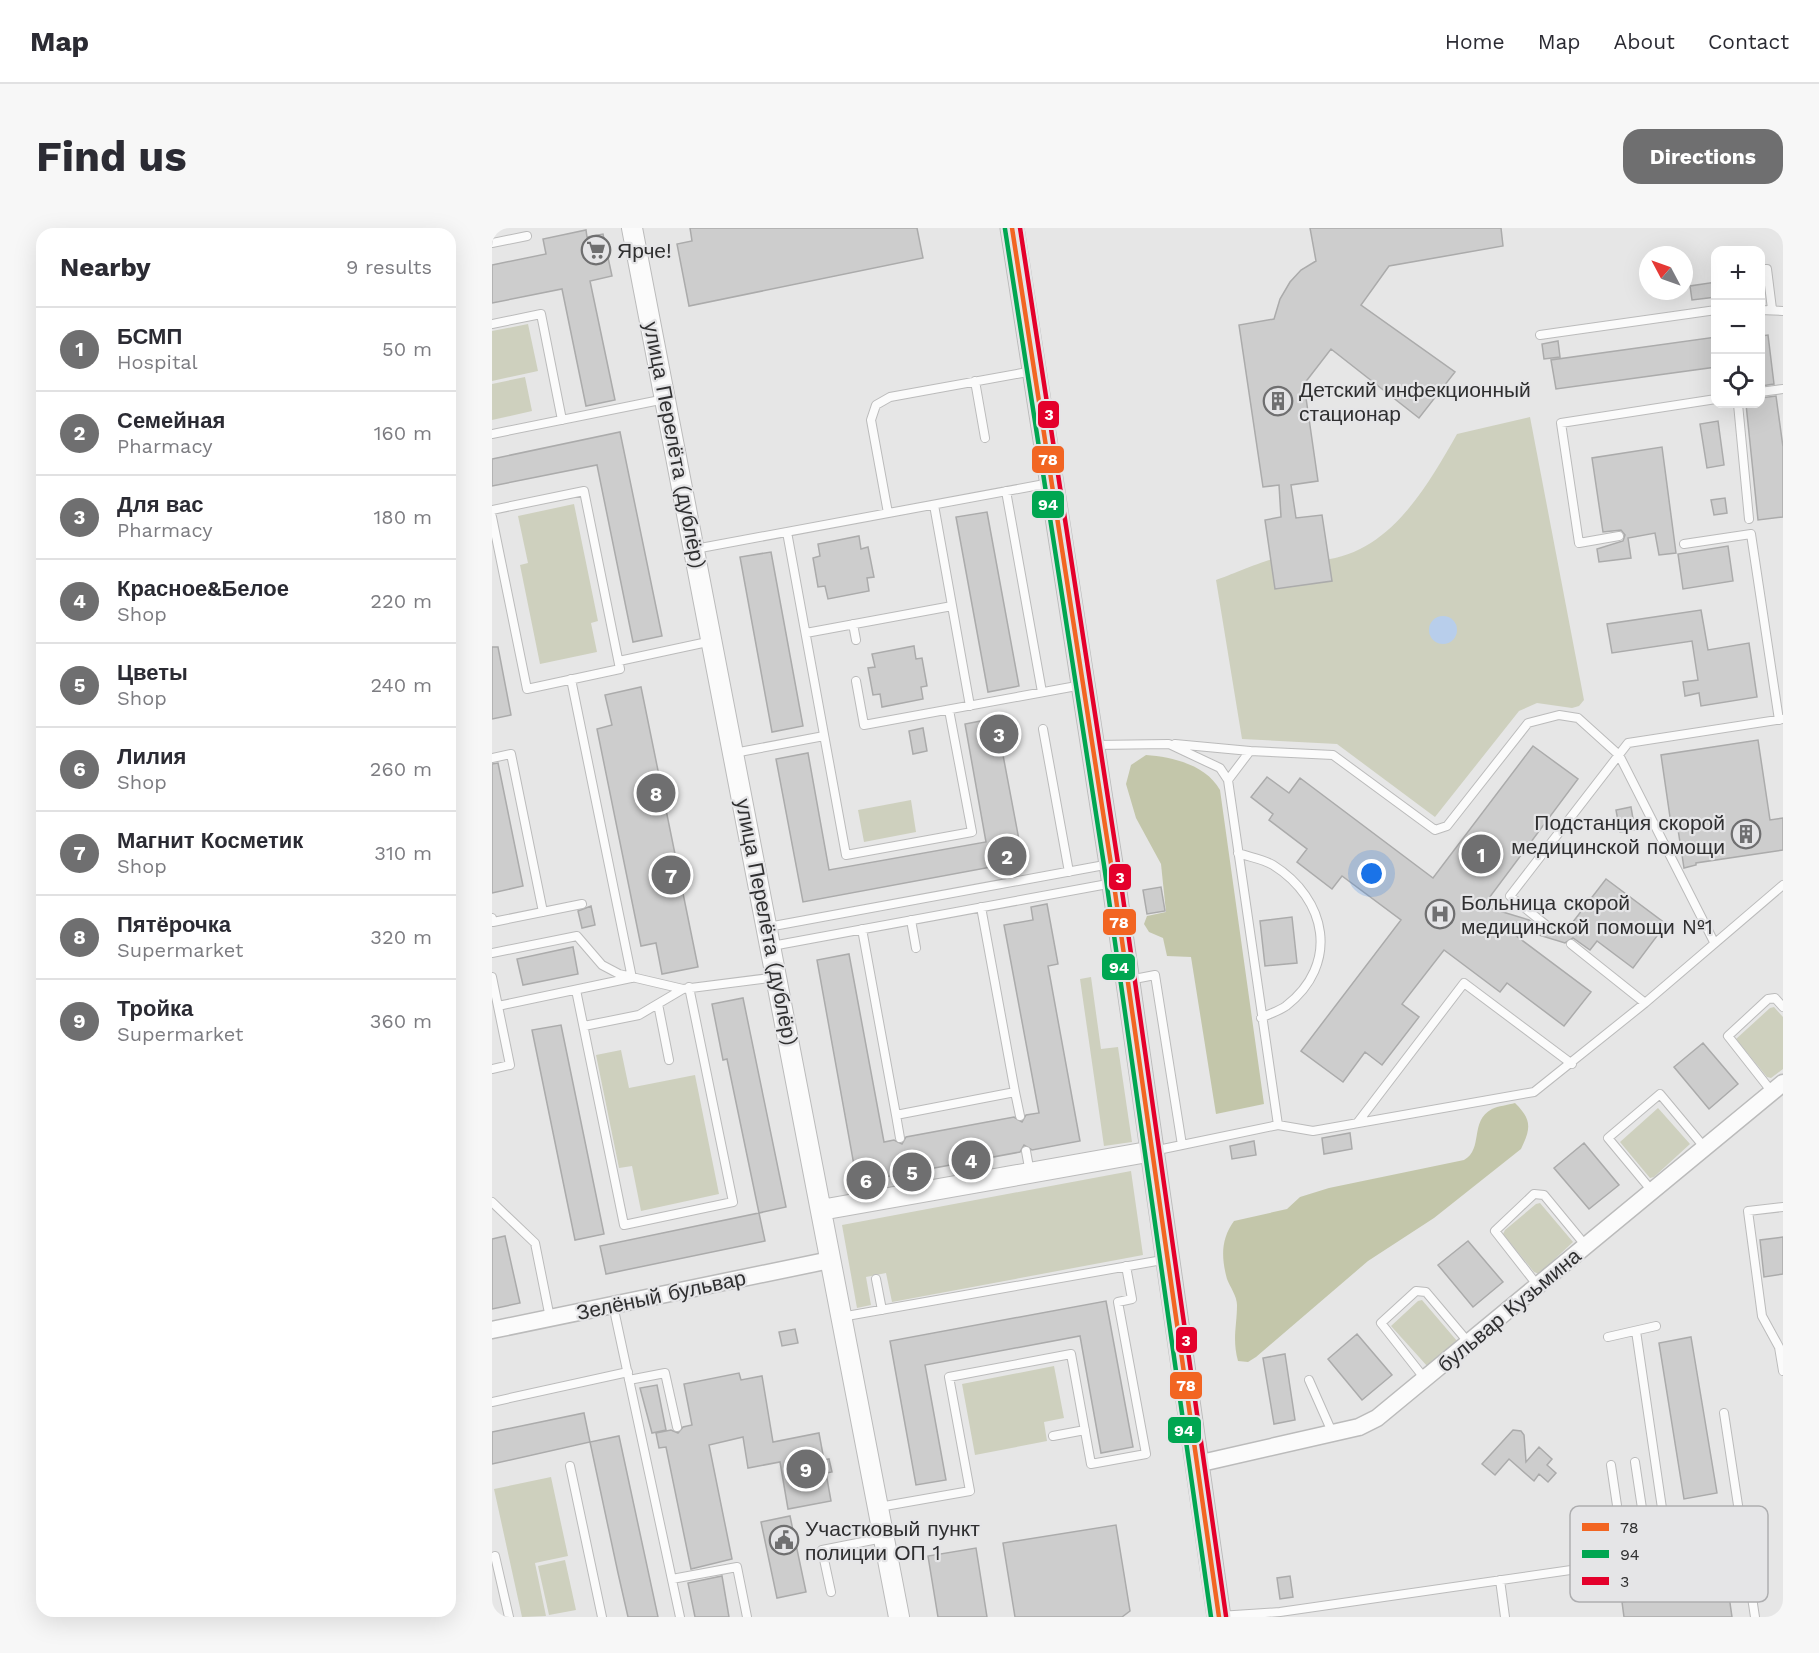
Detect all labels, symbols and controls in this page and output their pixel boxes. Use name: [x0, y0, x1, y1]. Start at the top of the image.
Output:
text: Map: [30, 25, 89, 58]
text: Home: [1445, 29, 1505, 54]
text: Map: [1538, 29, 1581, 54]
text: About: [1614, 29, 1675, 54]
text: Contact: [1708, 29, 1789, 54]
button: Directions: [1623, 129, 1783, 184]
text: Find us: [36, 132, 187, 181]
supermarket icon: Ярче!: [580, 234, 612, 266]
place label: Ярче!: [617, 238, 672, 263]
north arrow: [1639, 246, 1693, 300]
map controls: [1711, 246, 1765, 408]
button: +: [1711, 246, 1765, 300]
text: Nearby: [60, 252, 151, 282]
text: 9 results: [346, 255, 432, 279]
button: −: [1711, 300, 1765, 354]
street label: улица Перелёта (дублёр): [639, 319, 711, 571]
text: БСМП: [117, 324, 182, 349]
text: 1: [75, 337, 84, 361]
text: 50 m: [382, 337, 432, 361]
text: Hospital: [117, 350, 198, 374]
button: locate: [1711, 354, 1765, 408]
place label: Детский инфекционный стационар: [1299, 377, 1531, 426]
building icon: Детский инфекционный стационар: [1262, 385, 1294, 417]
line badge: 3: [1037, 400, 1060, 429]
text: 3: [1044, 405, 1054, 424]
text: Семейная: [117, 408, 225, 433]
text: 2: [74, 421, 85, 445]
text: 160 m: [374, 421, 432, 445]
text: Pharmacy: [117, 434, 213, 458]
line badge: 78: [1031, 445, 1065, 474]
text: 78: [1038, 450, 1058, 469]
line badge: 94: [1031, 490, 1065, 519]
text: Для вас: [117, 492, 203, 517]
text: 94: [1038, 495, 1058, 514]
text: 3: [74, 505, 85, 529]
text: 180 m: [374, 505, 432, 529]
text: Pharmacy: [117, 518, 213, 542]
text: Красное&Белое: [117, 576, 289, 601]
text: 4: [73, 589, 86, 613]
text: 220 m: [370, 589, 432, 613]
text: Shop: [117, 602, 167, 626]
text: Цветы: [117, 660, 188, 685]
text: 5: [74, 673, 85, 697]
text: 240 m: [370, 673, 432, 697]
text: Shop: [117, 686, 167, 710]
pin: 3: [980, 712, 1018, 756]
text: Лилия: [117, 744, 186, 769]
text: 6: [73, 757, 86, 781]
text: 260 m: [370, 757, 432, 781]
text: Shop: [117, 770, 167, 794]
pin: 8: [636, 770, 676, 816]
street label: улица Перелёта (дублёр): [731, 796, 803, 1048]
place label: Подстанция скорой медицинской помощи: [1511, 810, 1725, 859]
building icon: Подстанция скорой медицинской помощи: [1730, 818, 1762, 850]
text: Магнит Косметик: [117, 828, 303, 853]
pin: 1: [1462, 832, 1500, 876]
pin: 2: [988, 834, 1026, 878]
text: 7: [73, 841, 86, 865]
text: 310 m: [374, 841, 432, 865]
pin: 7: [652, 852, 690, 898]
text: Shop: [117, 854, 167, 878]
your location: [1357, 859, 1386, 888]
line badge: 3: [1108, 863, 1132, 891]
text: 3: [1115, 868, 1125, 887]
place label: Больница скорой медицинской помощи №1: [1461, 890, 1713, 939]
hospital icon: Больница скорой медицинской помощи №1: [1424, 898, 1456, 930]
line badge: 78: [1102, 908, 1137, 936]
text: Пятёрочка: [117, 912, 231, 937]
text: 78: [1109, 913, 1129, 932]
text: 8: [73, 925, 86, 949]
text: 320 m: [370, 925, 432, 949]
text: Supermarket: [117, 938, 243, 962]
line badge: 94: [1101, 953, 1136, 981]
text: 94: [1109, 958, 1129, 977]
text: Тройка: [117, 996, 193, 1021]
text: 9: [73, 1009, 86, 1033]
text: 360 m: [370, 1009, 432, 1033]
text: Supermarket: [117, 1022, 243, 1046]
pin: 4: [952, 1138, 990, 1182]
pin: 5: [892, 1150, 932, 1194]
pin: 6: [846, 1158, 886, 1202]
street label: бульвар Кузьмина: [1432, 1243, 1586, 1377]
street label: Зелёный бульвар: [574, 1265, 748, 1325]
line badge: 3: [1175, 1326, 1198, 1354]
text: 3: [1181, 1331, 1191, 1350]
line badge: 78: [1169, 1371, 1203, 1400]
text: 78: [1176, 1376, 1196, 1395]
line badge: 94: [1167, 1416, 1202, 1444]
text: 94: [1174, 1421, 1194, 1440]
pin: 9: [786, 1446, 826, 1492]
legend: [1570, 1506, 1768, 1602]
place label: Участковый пункт полиции ОП 1: [805, 1516, 980, 1565]
text: 78: [1620, 1518, 1639, 1537]
public building icon: Участковый пункт полиции ОП 1: [768, 1524, 800, 1556]
text: 94: [1620, 1545, 1640, 1564]
text: 3: [1620, 1572, 1629, 1591]

